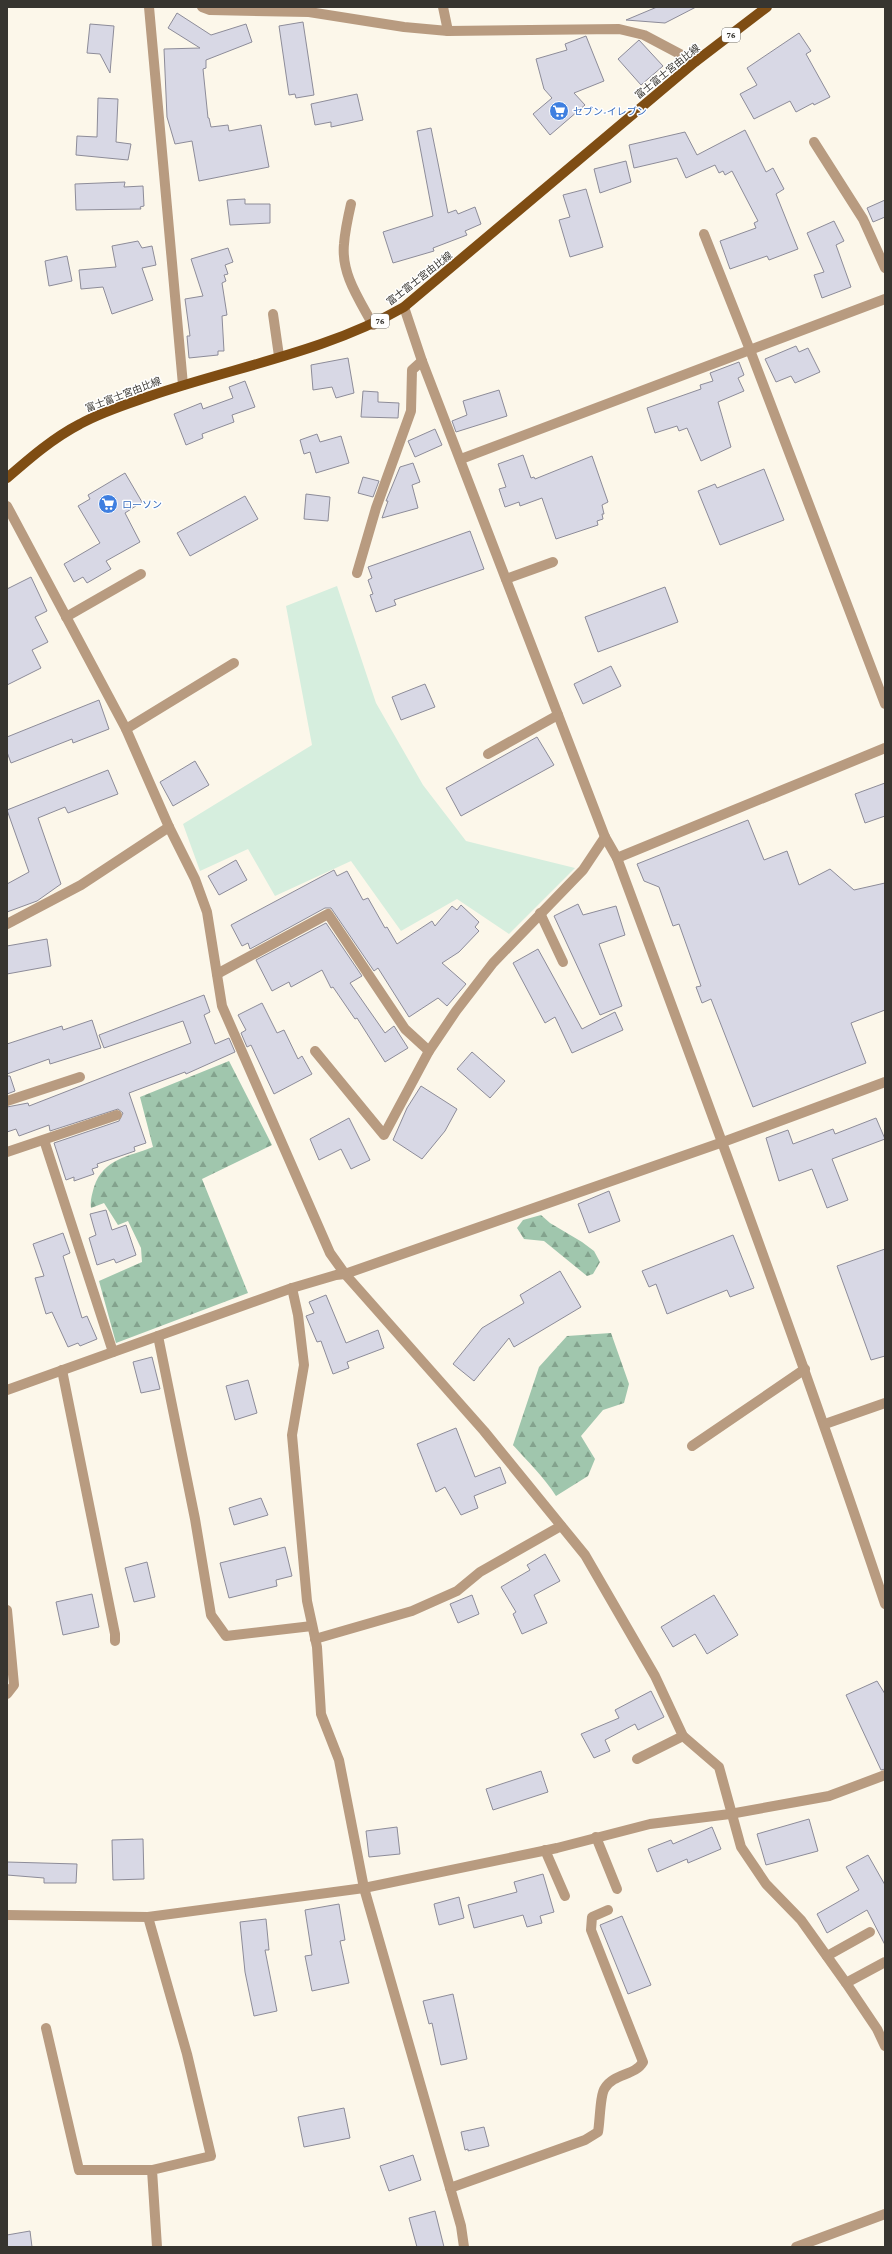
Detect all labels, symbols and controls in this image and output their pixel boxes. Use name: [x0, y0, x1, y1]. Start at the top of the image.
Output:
road number: 76: [722, 28, 740, 42]
street label: 富士富士宮由比線: [633, 42, 702, 101]
supermarket icon: セブン-イレブン: [548, 100, 570, 122]
place label: セブン-イレブン: [573, 106, 647, 117]
street label: 富士富士宮由比線: [384, 249, 454, 307]
road number: 76: [371, 314, 389, 328]
street label: 富士富士宮由比線: [84, 375, 162, 414]
supermarket icon: ローソン: [97, 493, 119, 515]
place label: ローソン: [122, 499, 162, 510]

